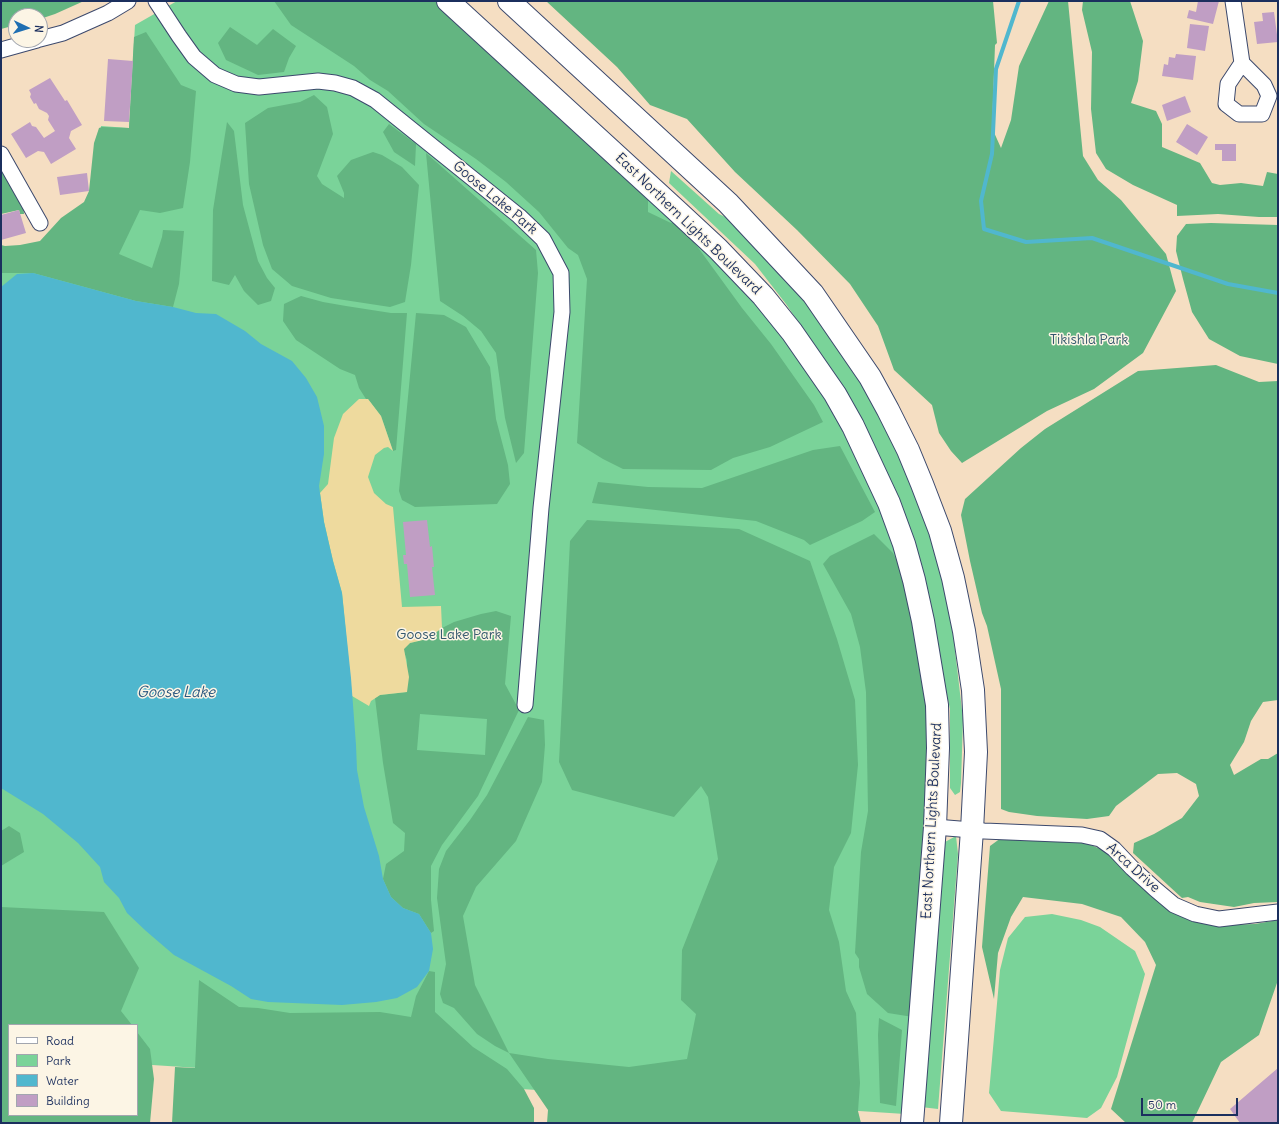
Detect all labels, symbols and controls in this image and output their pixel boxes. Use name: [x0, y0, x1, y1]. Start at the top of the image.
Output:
north arrow: [8, 8, 48, 48]
text: N: [32, 24, 46, 33]
street label: East Northern Lights Boulevard: [612, 150, 764, 298]
street label: Goose Lake Park: [449, 158, 541, 238]
park label: Tikishla Park: [1050, 332, 1128, 348]
park label: Goose Lake Park: [396, 627, 502, 643]
water label: Goose Lake: [137, 684, 215, 702]
street label: East Northern Lights Boulevard: [918, 722, 946, 920]
street label: Arca Drive: [1103, 840, 1163, 896]
legend: [8, 1024, 138, 1116]
text: Road: [46, 1033, 74, 1048]
text: Park: [46, 1053, 71, 1068]
text: Water: [46, 1073, 79, 1088]
scale bar: [1143, 1090, 1240, 1116]
text: Building: [46, 1093, 90, 1108]
text: 50 m: [1148, 1097, 1176, 1112]

